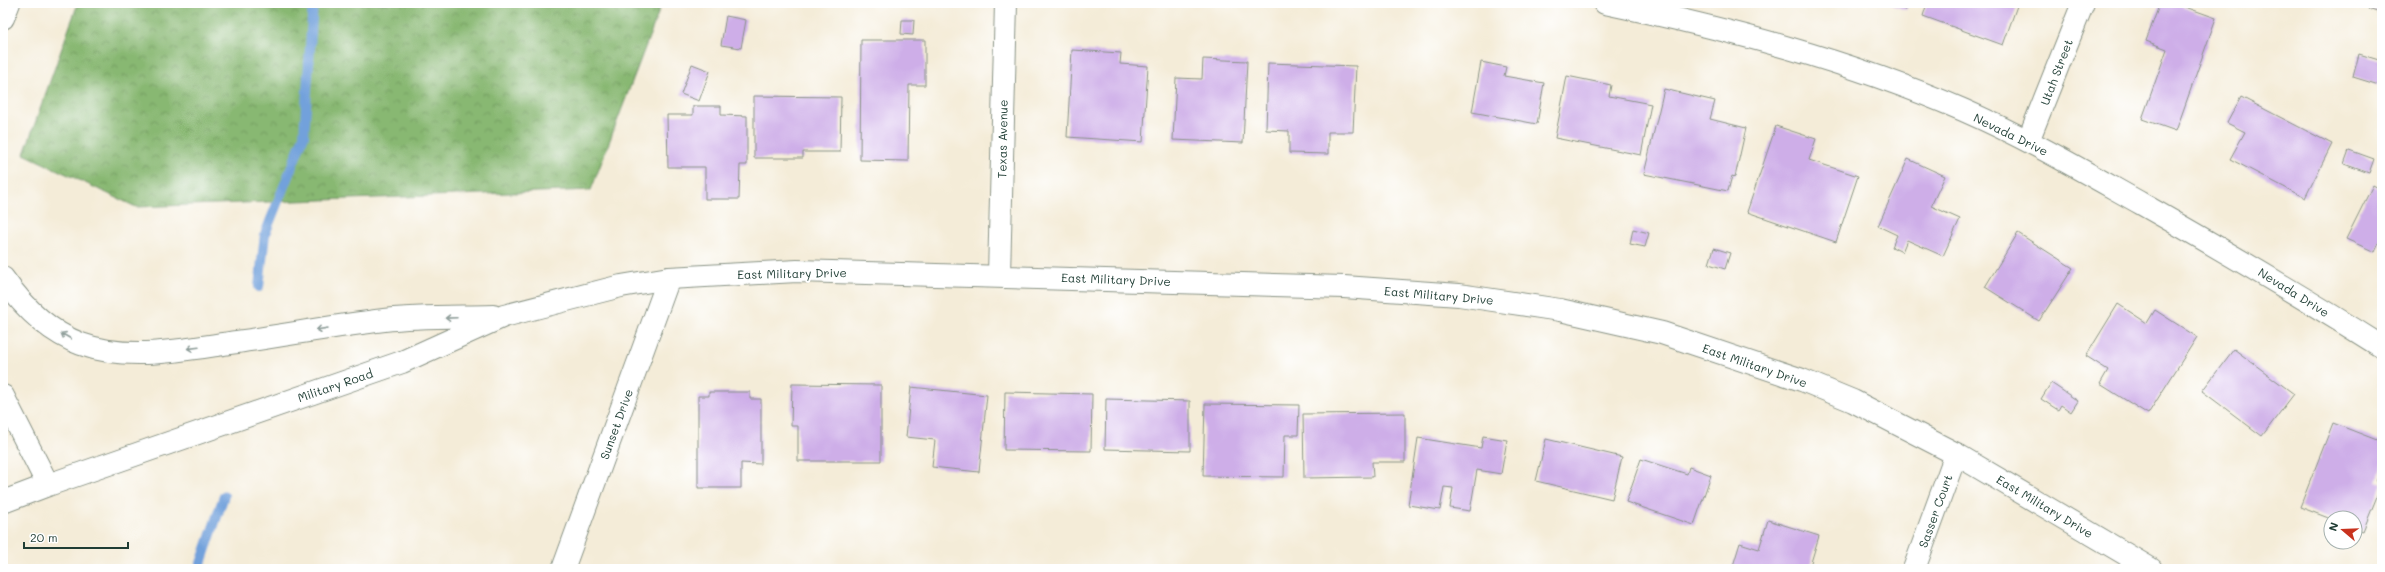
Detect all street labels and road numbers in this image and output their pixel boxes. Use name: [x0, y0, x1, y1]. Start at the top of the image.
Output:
street label: Utah Street: [2036, 37, 2076, 107]
street label: Texas Avenue: [993, 99, 1011, 179]
street label: Nevada Drive: [1971, 109, 2051, 159]
street label: East Military Drive: [737, 264, 847, 282]
street label: Nevada Drive: [2256, 264, 2332, 320]
street label: East Military Drive: [1061, 269, 1171, 289]
street label: East Military Drive: [1384, 282, 1494, 308]
street label: East Military Drive: [1700, 340, 1810, 390]
street label: Military Road: [295, 364, 375, 405]
street label: Sunset Drive: [596, 386, 636, 462]
street label: East Military Drive: [1994, 471, 2096, 541]
street label: Sasser Court: [1914, 472, 1956, 550]

